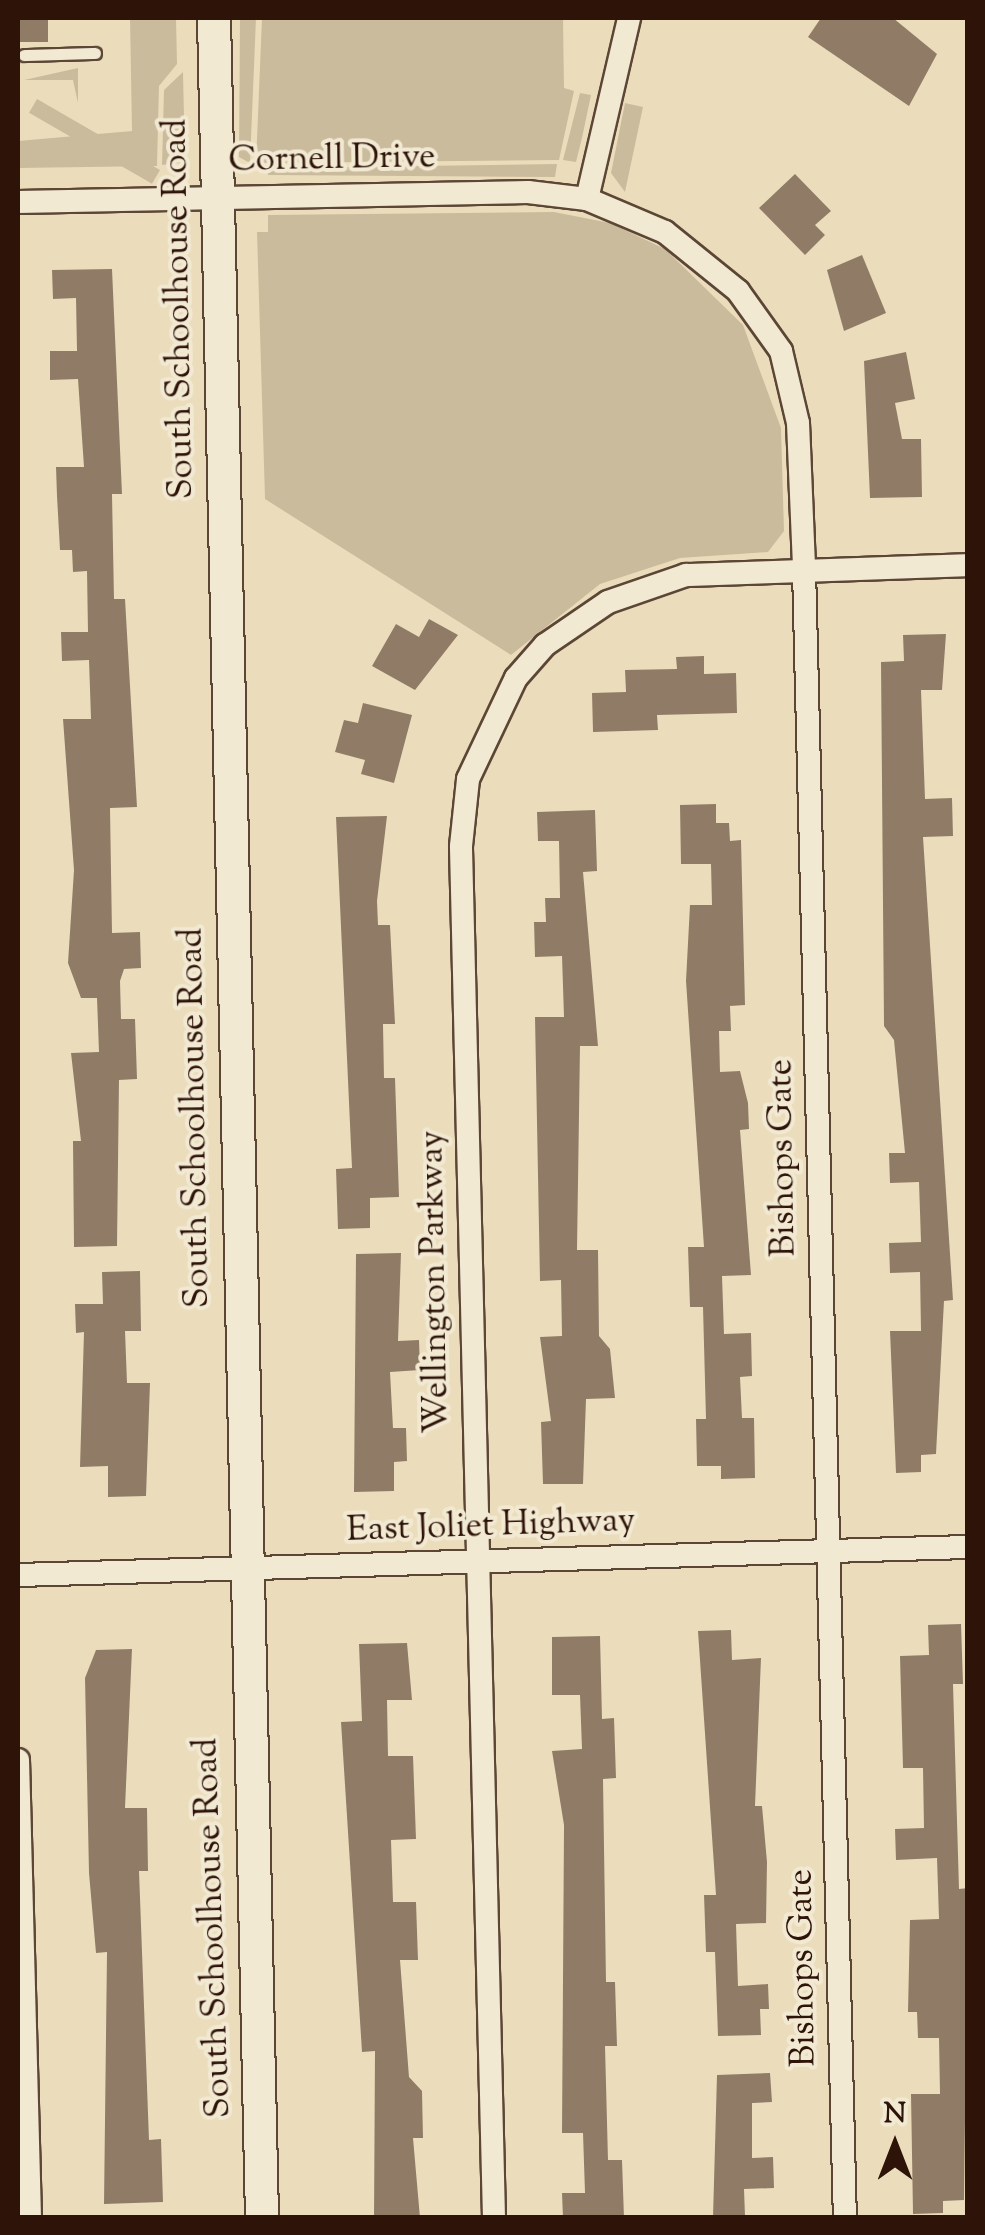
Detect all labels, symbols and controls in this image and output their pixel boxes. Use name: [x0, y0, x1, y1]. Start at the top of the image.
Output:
street label: South Schoolhouse Road: [156, 118, 204, 500]
street label: Cornell Drive: [228, 137, 436, 183]
street label: South Schoolhouse Road: [172, 927, 220, 1309]
street label: Bishops Gate: [761, 1059, 807, 1257]
street label: Wellington Parkway: [412, 1130, 460, 1434]
street label: East Joliet Highway: [346, 1501, 636, 1553]
street label: South Schoolhouse Road: [186, 1737, 242, 2119]
street label: Bishops Gate: [781, 1869, 827, 2067]
north arrow: [845, 2095, 945, 2195]
text: N: [884, 2095, 906, 2135]

